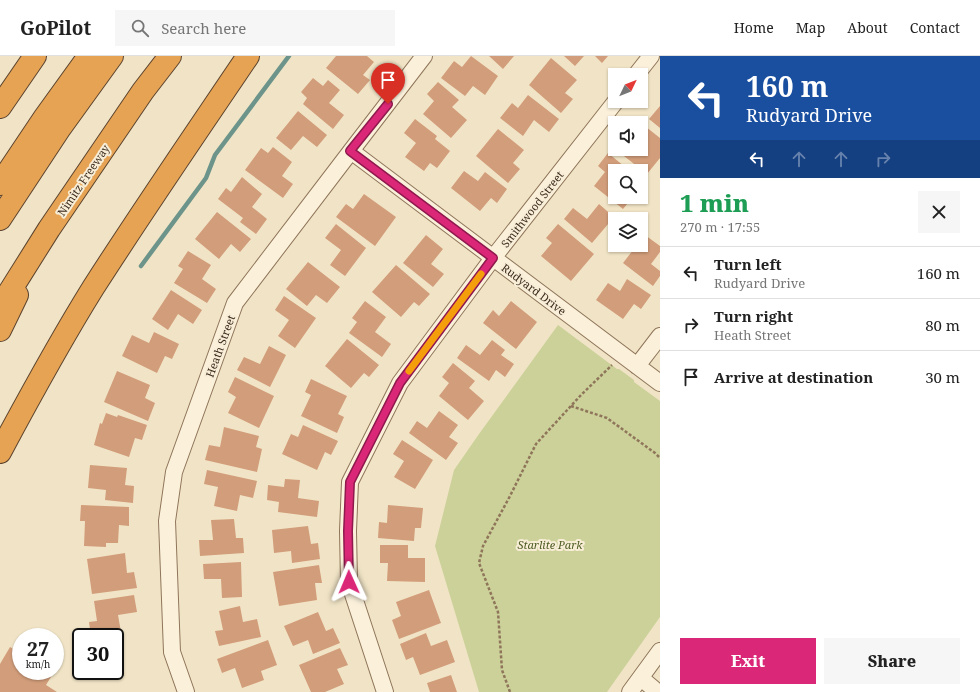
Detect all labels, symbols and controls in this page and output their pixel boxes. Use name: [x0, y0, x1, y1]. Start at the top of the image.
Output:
search box: [115, 10, 395, 46]
text: GoPilot: [20, 15, 91, 41]
icon: search: [129, 17, 151, 39]
text: Search here: [161, 18, 246, 38]
text: Home: [734, 18, 774, 37]
text: Map: [796, 18, 825, 37]
text: About: [847, 18, 888, 37]
text: Contact: [910, 18, 960, 37]
pin: [371, 63, 405, 104]
text: 160 m: [746, 67, 828, 105]
north arrow: [608, 68, 648, 108]
map controls: [608, 68, 648, 252]
icon: arrive: [377, 69, 399, 91]
icon: left: [680, 72, 732, 124]
text: Rudyard Drive: [746, 103, 872, 127]
button: sound: [608, 116, 648, 156]
street label: Nimitz Freeway: [53, 141, 113, 219]
icon: left: [746, 148, 768, 170]
icon: ahead: [788, 148, 810, 170]
icon: ahead: [830, 148, 852, 170]
icon: right: [872, 148, 894, 170]
button: search: [608, 164, 648, 204]
street label: Smithwood Street: [497, 168, 567, 250]
text: 1 min: [680, 186, 749, 219]
button: close: [918, 191, 960, 233]
button: layers: [608, 212, 648, 252]
text: 270 m · 17:55: [680, 218, 760, 236]
text: Turn left: [714, 254, 782, 274]
street label: Rudyard Drive: [499, 260, 569, 318]
icon: left: [680, 262, 702, 284]
text: 160 m: [917, 263, 960, 283]
text: Rudyard Drive: [714, 274, 805, 292]
text: Turn right: [714, 306, 793, 326]
street label: Heath Street: [202, 313, 238, 379]
icon: right: [680, 314, 702, 336]
text: 80 m: [925, 315, 960, 335]
text: Heath Street: [714, 326, 791, 344]
icon: arrive: [680, 366, 702, 388]
text: Arrive at destination: [714, 367, 873, 387]
text: 30 m: [925, 367, 960, 387]
park label: Starlite Park: [517, 537, 583, 552]
position arrow: [328, 561, 370, 603]
speed limit sign: 30: [72, 628, 124, 680]
text: 27: [27, 635, 49, 662]
button: Exit: [680, 638, 816, 684]
button: Share: [824, 638, 960, 684]
text: km/h: [26, 657, 50, 671]

